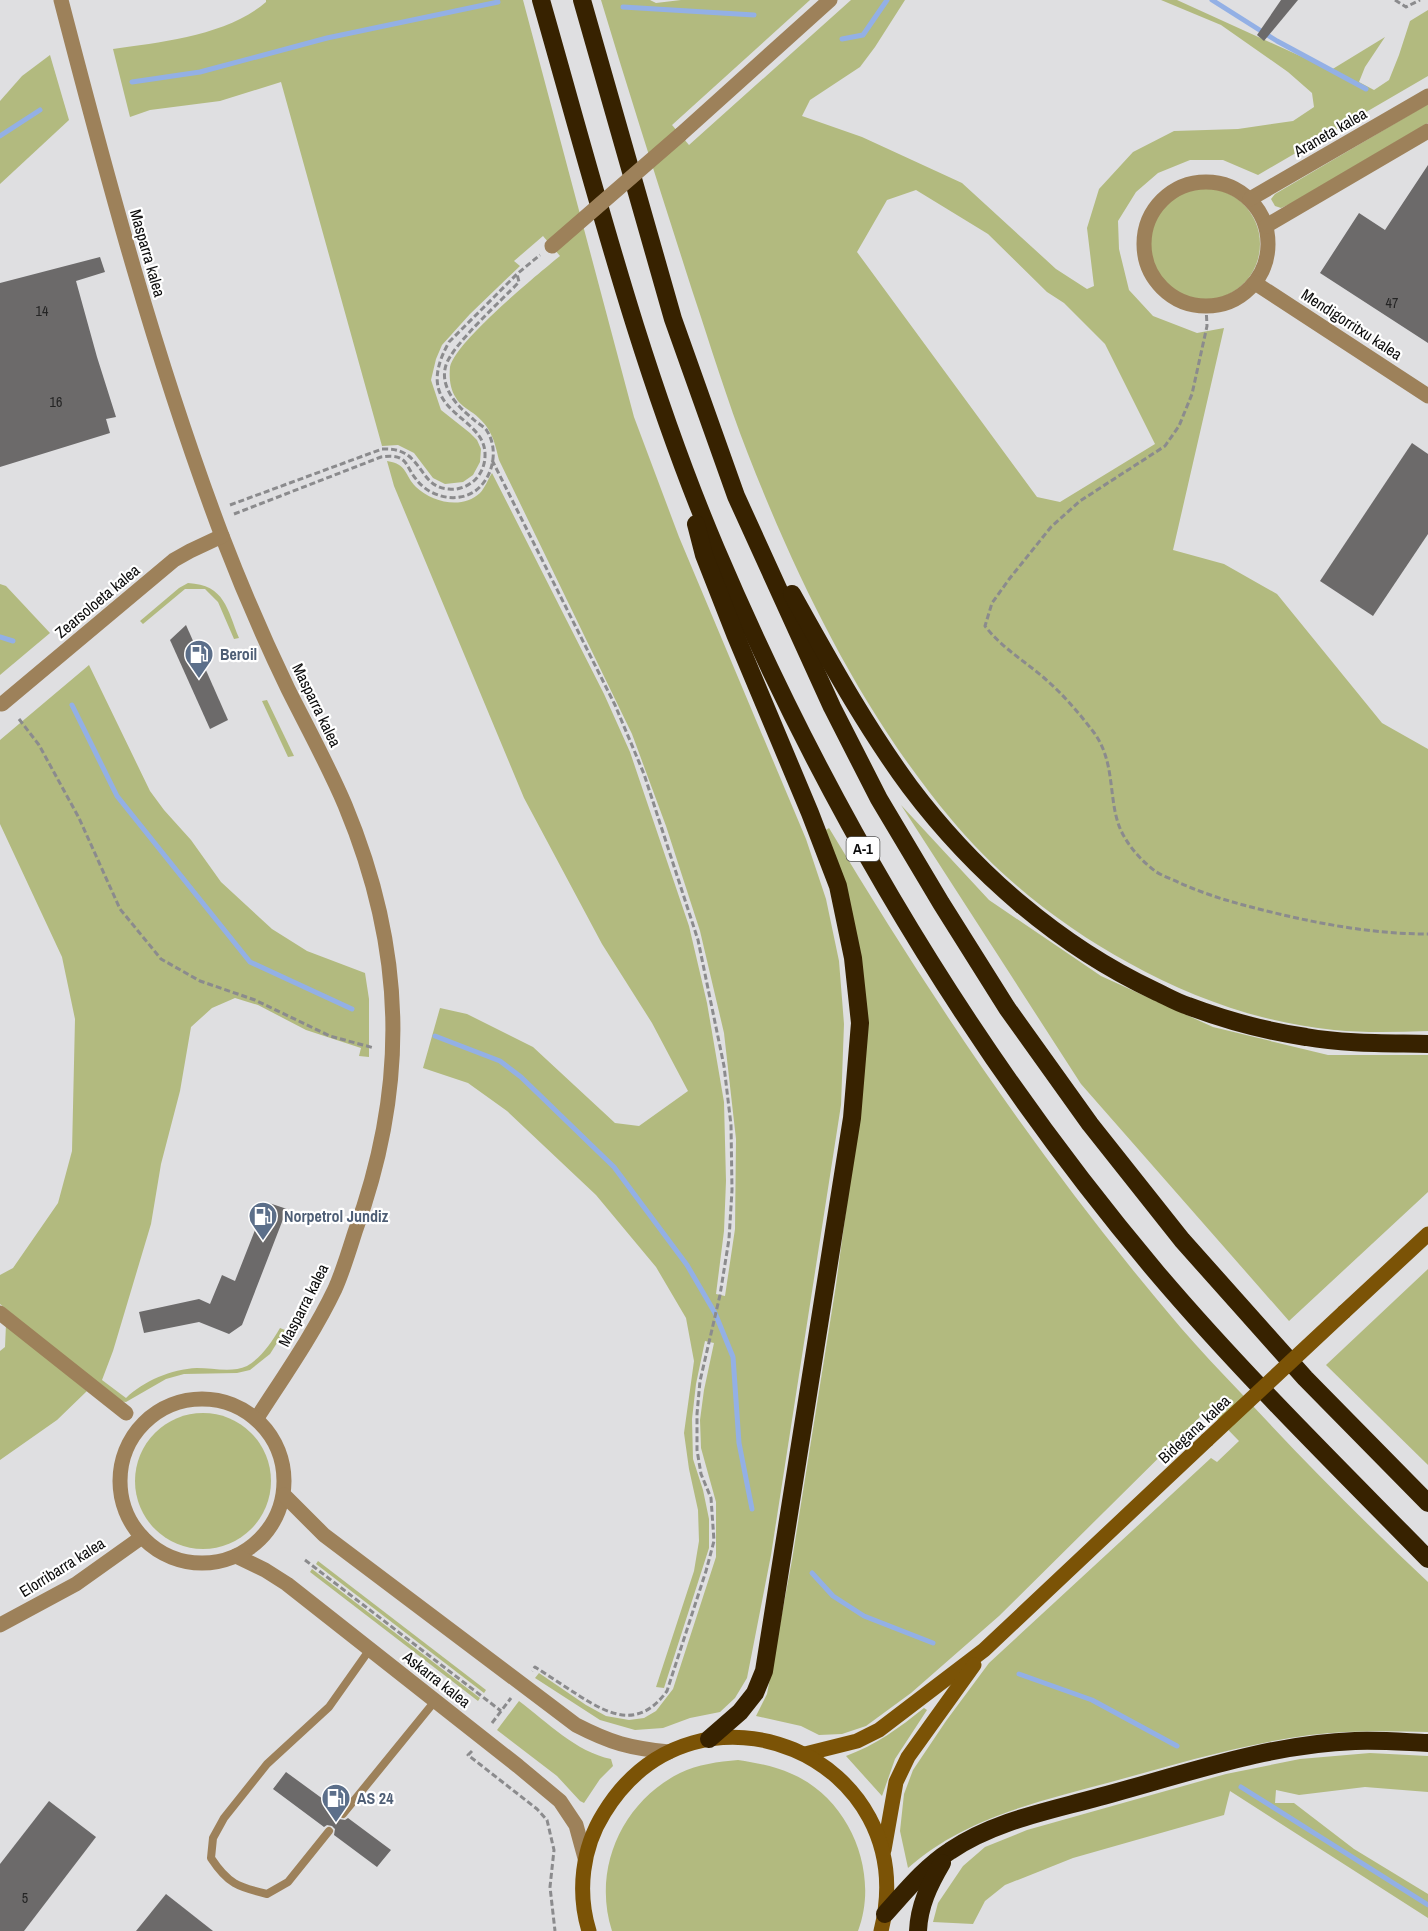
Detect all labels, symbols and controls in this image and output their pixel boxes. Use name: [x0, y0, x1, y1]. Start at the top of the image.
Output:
street label: Araneta kalea: [1289, 102, 1371, 162]
street label: Masparra kalea: [125, 207, 171, 300]
street label: Mendigorritxu kalea: [1297, 283, 1407, 365]
house number: 47: [1386, 294, 1398, 312]
house number: 14: [36, 302, 49, 320]
house number: 16: [50, 393, 62, 411]
street label: Zearsoloeta kalea: [50, 559, 145, 643]
fuel station icon: Beroil: [183, 638, 215, 680]
place label: Beroil: [220, 643, 257, 665]
street label: Masparra kalea: [287, 660, 347, 751]
road number: A-1: [846, 837, 880, 861]
fuel station icon: Norpetrol Jundiz: [247, 1200, 279, 1242]
place label: Norpetrol Jundiz: [284, 1205, 389, 1227]
street label: Masparra kalea: [273, 1259, 334, 1350]
street label: Bidegana kalea: [1153, 1389, 1235, 1468]
street label: Elorribarra kalea: [15, 1532, 110, 1602]
street label: Askarra kalea: [398, 1645, 476, 1713]
fuel station icon: AS 24: [320, 1782, 352, 1824]
place label: AS 24: [357, 1787, 394, 1809]
house number: 5: [22, 1889, 28, 1907]

